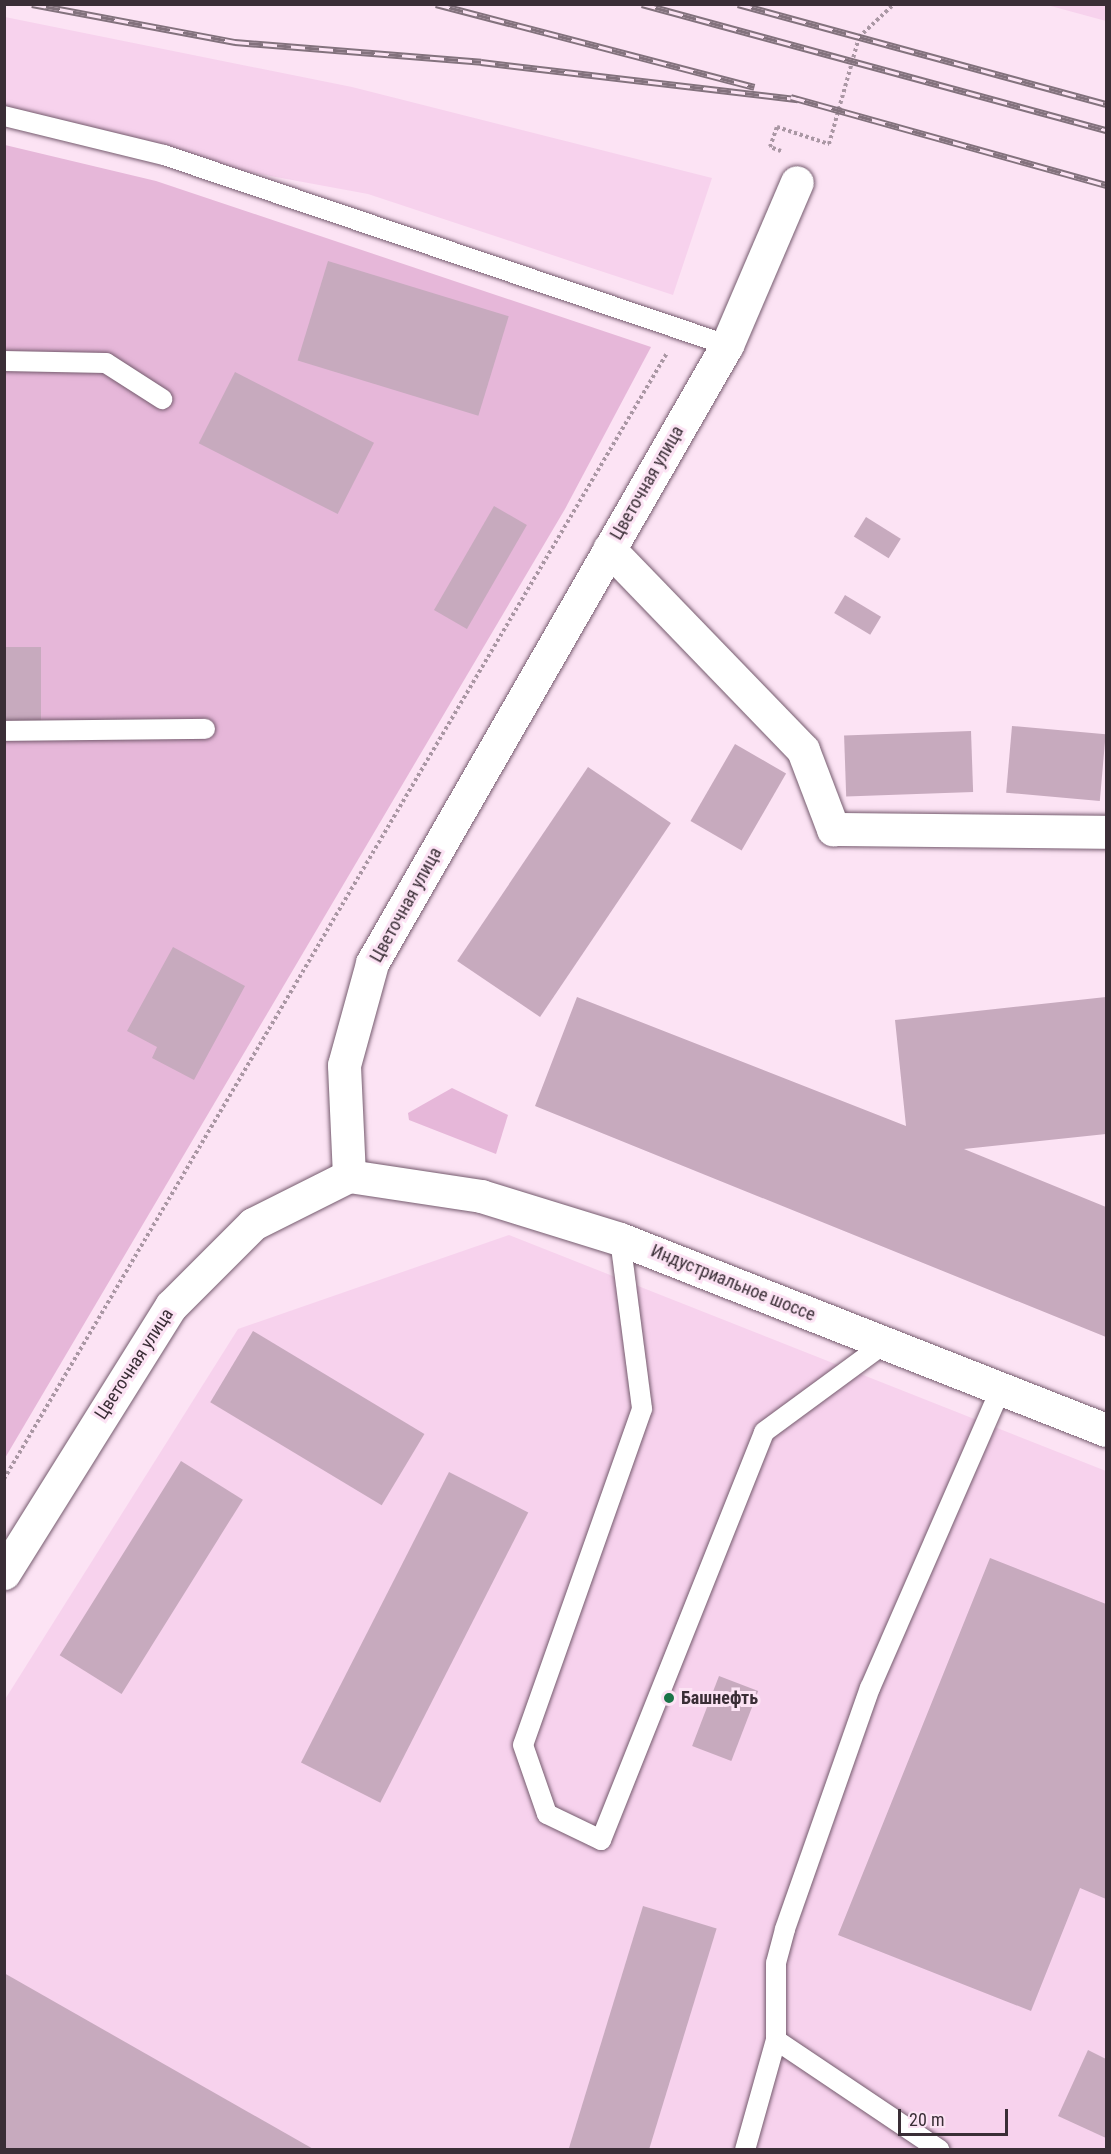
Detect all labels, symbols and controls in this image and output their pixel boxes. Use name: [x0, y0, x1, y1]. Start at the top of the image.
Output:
street label: Цветочная улица: [606, 422, 688, 544]
street label: Цветочная улица: [366, 844, 446, 966]
street label: Индустриальное шоссе: [648, 1240, 818, 1326]
street label: Цветочная улица: [90, 1304, 178, 1424]
place label: Башнефть: [681, 1687, 758, 1709]
marker: Башнефть: [662, 1691, 676, 1705]
scale bar: [901, 2097, 1010, 2135]
text: 20 m: [909, 2109, 944, 2130]

